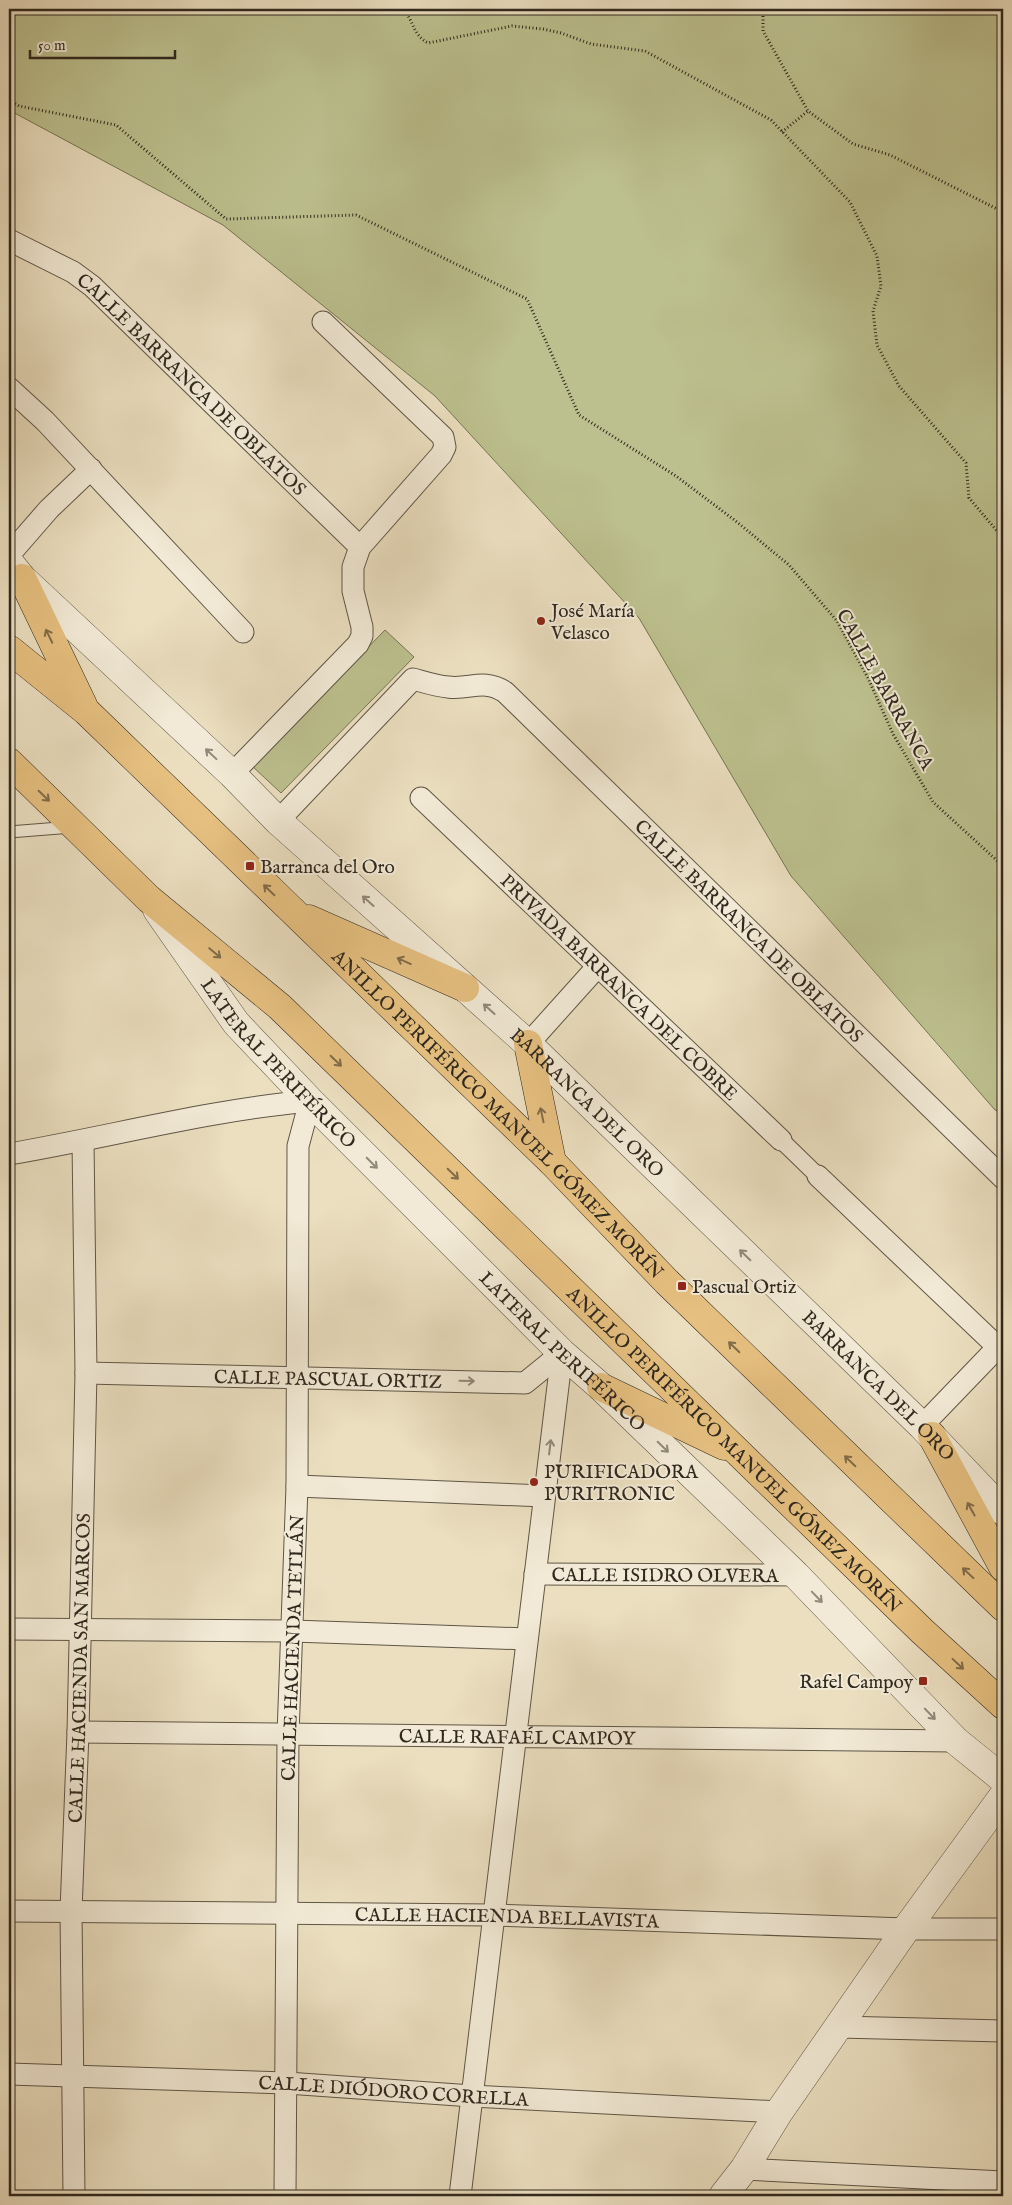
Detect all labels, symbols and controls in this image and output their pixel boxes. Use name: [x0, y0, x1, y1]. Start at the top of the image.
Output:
scale bar: [30, 28, 175, 60]
text: 50 m: [38, 36, 66, 55]
street label: CALLE BARRANCA DE OBLATOS: [71, 269, 310, 502]
place label: José María Velasco: [549, 600, 635, 646]
street label: CALLE BARRANCA: [830, 605, 939, 776]
marker: José María Velasco: [535, 615, 547, 627]
one-way arrow: [44, 629, 54, 644]
one-way arrow: [204, 748, 217, 760]
one-way arrow: [37, 790, 50, 802]
street label: CALLE BARRANCA DE OBLATOS: [629, 815, 867, 1049]
place label: Barranca del Oro: [260, 856, 395, 880]
marker: Barranca del Oro: [244, 860, 256, 872]
street label: PRIVADA BARRANCA DEL COBRE: [495, 870, 742, 1107]
one-way arrow: [263, 884, 275, 896]
one-way arrow: [361, 895, 374, 907]
street label: ANILLO PERIFÉRICO MANUEL GÓMEZ MORÍN: [325, 945, 668, 1285]
one-way arrow: [208, 948, 221, 959]
one-way arrow: [397, 956, 412, 966]
street label: LATERAL PERIFÉRICO: [194, 974, 361, 1154]
one-way arrow: [482, 1003, 495, 1015]
street label: BARRANCA DEL ORO: [504, 1024, 669, 1184]
one-way arrow: [330, 1055, 342, 1068]
one-way arrow: [537, 1107, 547, 1123]
one-way arrow: [365, 1156, 377, 1168]
one-way arrow: [446, 1168, 459, 1180]
one-way arrow: [739, 1249, 752, 1261]
street label: LATERAL PERIFÉRICO: [473, 1267, 650, 1438]
place label: Pascual Ortiz: [692, 1276, 797, 1300]
marker: Pascual Ortiz: [676, 1280, 688, 1292]
street label: ANILLO PERIFÉRICO MANUEL GÓMEZ MORÍN: [560, 1282, 906, 1619]
street label: BARRANCA DEL ORO: [796, 1306, 959, 1467]
one-way arrow: [728, 1341, 740, 1353]
street label: CALLE PASCUAL ORTIZ: [214, 1366, 442, 1395]
one-way arrow: [458, 1376, 475, 1386]
one-way arrow: [545, 1440, 555, 1456]
one-way arrow: [657, 1441, 670, 1453]
one-way arrow: [845, 1455, 857, 1467]
place label: PURIFICADORA PURITRONIC: [544, 1461, 699, 1507]
marker: PURIFICADORA PURITRONIC: [528, 1476, 540, 1488]
one-way arrow: [966, 1502, 976, 1517]
street label: CALLE HACIENDA SAN MARCOS: [64, 1513, 97, 1824]
street label: CALLE HACIENDA TETLÁN: [276, 1514, 311, 1782]
street label: CALLE ISIDRO OLVERA: [551, 1564, 780, 1589]
one-way arrow: [961, 1567, 974, 1579]
one-way arrow: [811, 1591, 824, 1603]
one-way arrow: [951, 1657, 964, 1669]
place label: Rafel Campoy: [799, 1671, 914, 1695]
marker: Rafel Campoy: [917, 1675, 929, 1687]
one-way arrow: [924, 1708, 936, 1720]
street label: CALLE RAFAÉL CAMPOY: [399, 1725, 636, 1752]
street label: CALLE HACIENDA BELLAVISTA: [355, 1904, 661, 1935]
street label: CALLE DIÓDORO CORELLA: [258, 2072, 530, 2113]

